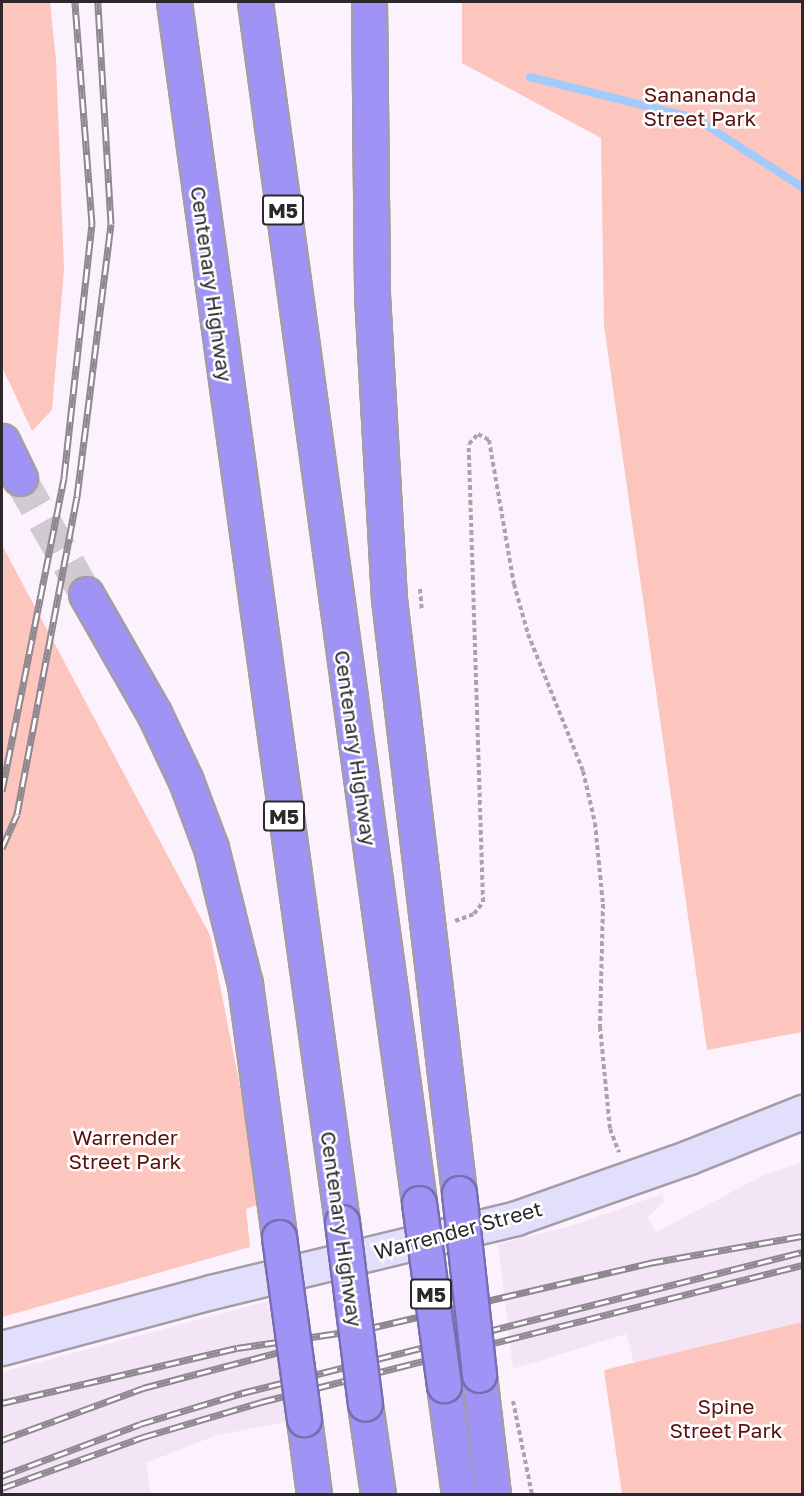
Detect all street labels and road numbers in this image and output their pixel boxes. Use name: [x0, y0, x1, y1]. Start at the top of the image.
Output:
street label: Centenary Highway: [186, 185, 238, 383]
road number: M5: [262, 193, 304, 227]
street label: Centenary Highway: [330, 649, 382, 847]
road number: M5: [263, 799, 305, 833]
street label: Centenary Highway: [316, 1130, 368, 1328]
street label: Warrender Street: [371, 1195, 545, 1265]
road number: M5: [410, 1277, 452, 1311]

